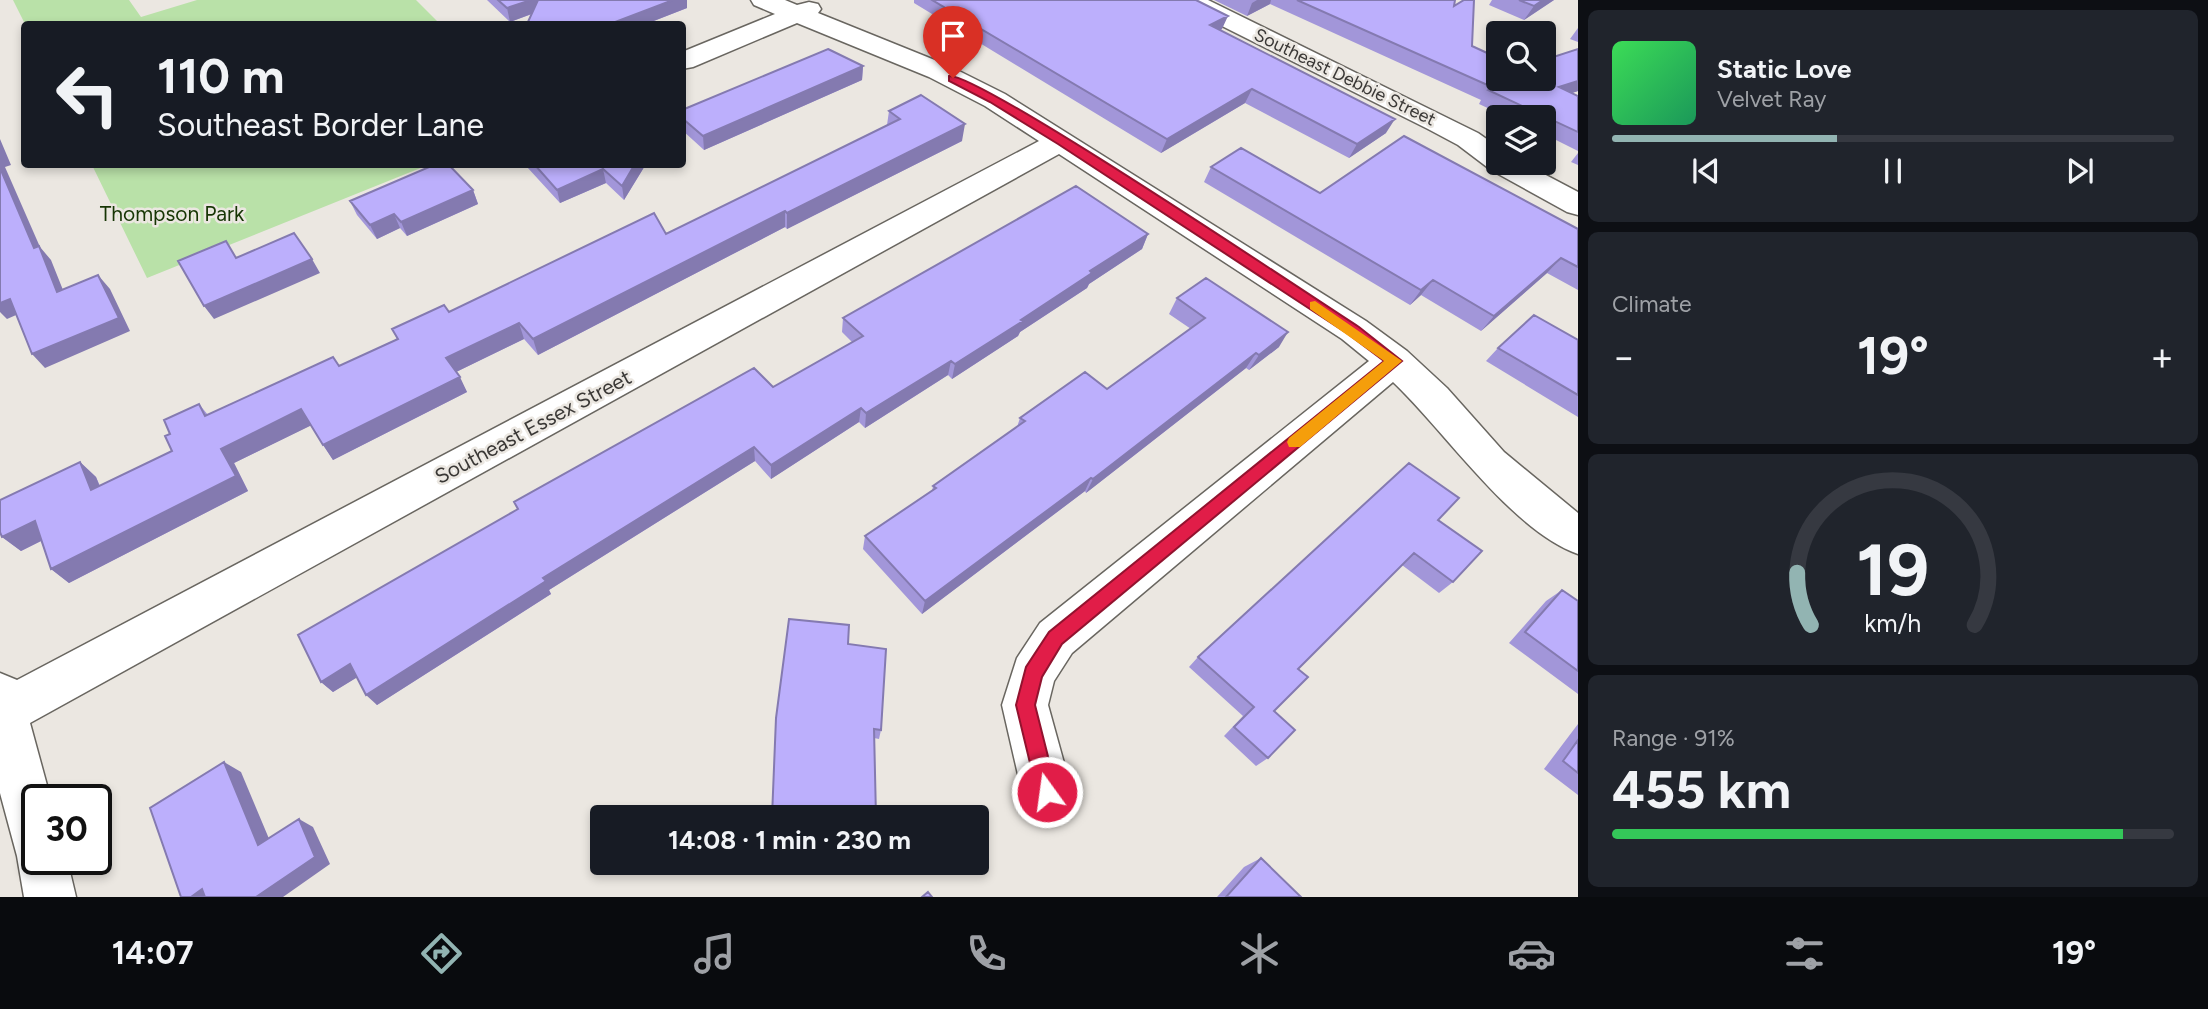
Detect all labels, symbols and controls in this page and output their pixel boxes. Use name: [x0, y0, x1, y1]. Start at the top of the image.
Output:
pin: [923, 6, 983, 78]
icon: arrive: [934, 17, 972, 55]
map controls: [1486, 21, 1556, 175]
button: search: [1486, 21, 1556, 91]
street label: Southeast Debbie Street: [1251, 23, 1440, 131]
text: 110 m: [157, 46, 285, 105]
icon: left: [42, 49, 133, 140]
text: Static Love: [1717, 53, 1851, 85]
text: Velvet Ray: [1717, 85, 1826, 113]
button: layers: [1486, 105, 1556, 175]
text: Southeast Border Lane: [157, 106, 484, 144]
icon: previous: [1687, 152, 1725, 190]
icon: pause: [1874, 152, 1912, 190]
icon: next: [2061, 152, 2099, 190]
park label: Thompson Park: [100, 201, 245, 226]
text: Climate: [1612, 290, 1691, 318]
text: 19°: [1857, 325, 1929, 387]
text: −: [1612, 334, 1636, 380]
text: +: [2150, 334, 2174, 380]
street label: Southeast Essex Street: [430, 364, 635, 489]
text: 19: [1857, 527, 1929, 614]
text: km/h: [1864, 608, 1922, 638]
text: Range · 91%: [1612, 724, 1735, 752]
position arrow: [1010, 755, 1084, 829]
text: 455 km: [1612, 759, 1791, 821]
speed limit sign: 30: [21, 784, 112, 875]
text: 14:08 · 1 min · 230 m: [668, 824, 911, 856]
icon: directions: [417, 929, 466, 978]
icon: music: [690, 929, 739, 978]
icon: phone: [962, 929, 1011, 978]
icon: climate: [1235, 929, 1284, 978]
icon: car: [1507, 929, 1556, 978]
icon: filters: [1780, 929, 1829, 978]
text: 14:07: [112, 934, 194, 972]
text: 19°: [2052, 934, 2096, 972]

